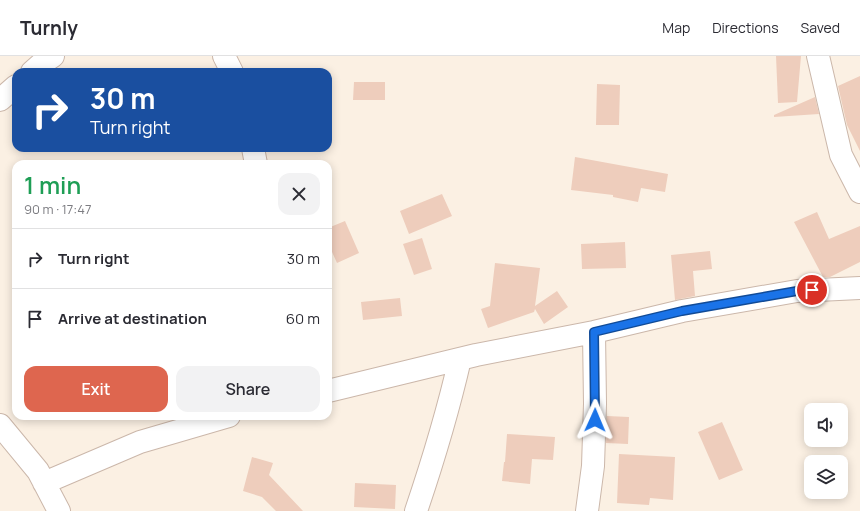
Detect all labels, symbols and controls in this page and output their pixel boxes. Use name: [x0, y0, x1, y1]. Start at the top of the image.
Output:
text: Turnly: [20, 15, 78, 41]
text: Map: [662, 18, 690, 37]
text: Directions: [712, 18, 779, 37]
text: Saved: [801, 18, 840, 37]
text: 30 m: [90, 79, 155, 117]
icon: right: [24, 84, 76, 136]
text: Turn right: [90, 115, 171, 139]
text: 1 min: [24, 168, 81, 201]
button: close: [278, 173, 320, 215]
text: 90 m · 17:47: [24, 200, 91, 218]
icon: right: [24, 248, 46, 270]
text: Turn right: [58, 248, 129, 269]
text: 30 m: [287, 248, 320, 269]
pin: [795, 273, 829, 307]
icon: arrive: [801, 279, 823, 301]
icon: arrive: [24, 308, 46, 330]
text: Arrive at destination: [58, 308, 207, 329]
text: 60 m: [286, 308, 320, 329]
button: Exit: [24, 366, 168, 412]
button: Share: [176, 366, 320, 412]
position arrow: [574, 399, 616, 441]
map controls: [804, 403, 848, 499]
button: sound: [804, 403, 848, 447]
button: layers: [804, 455, 848, 499]

